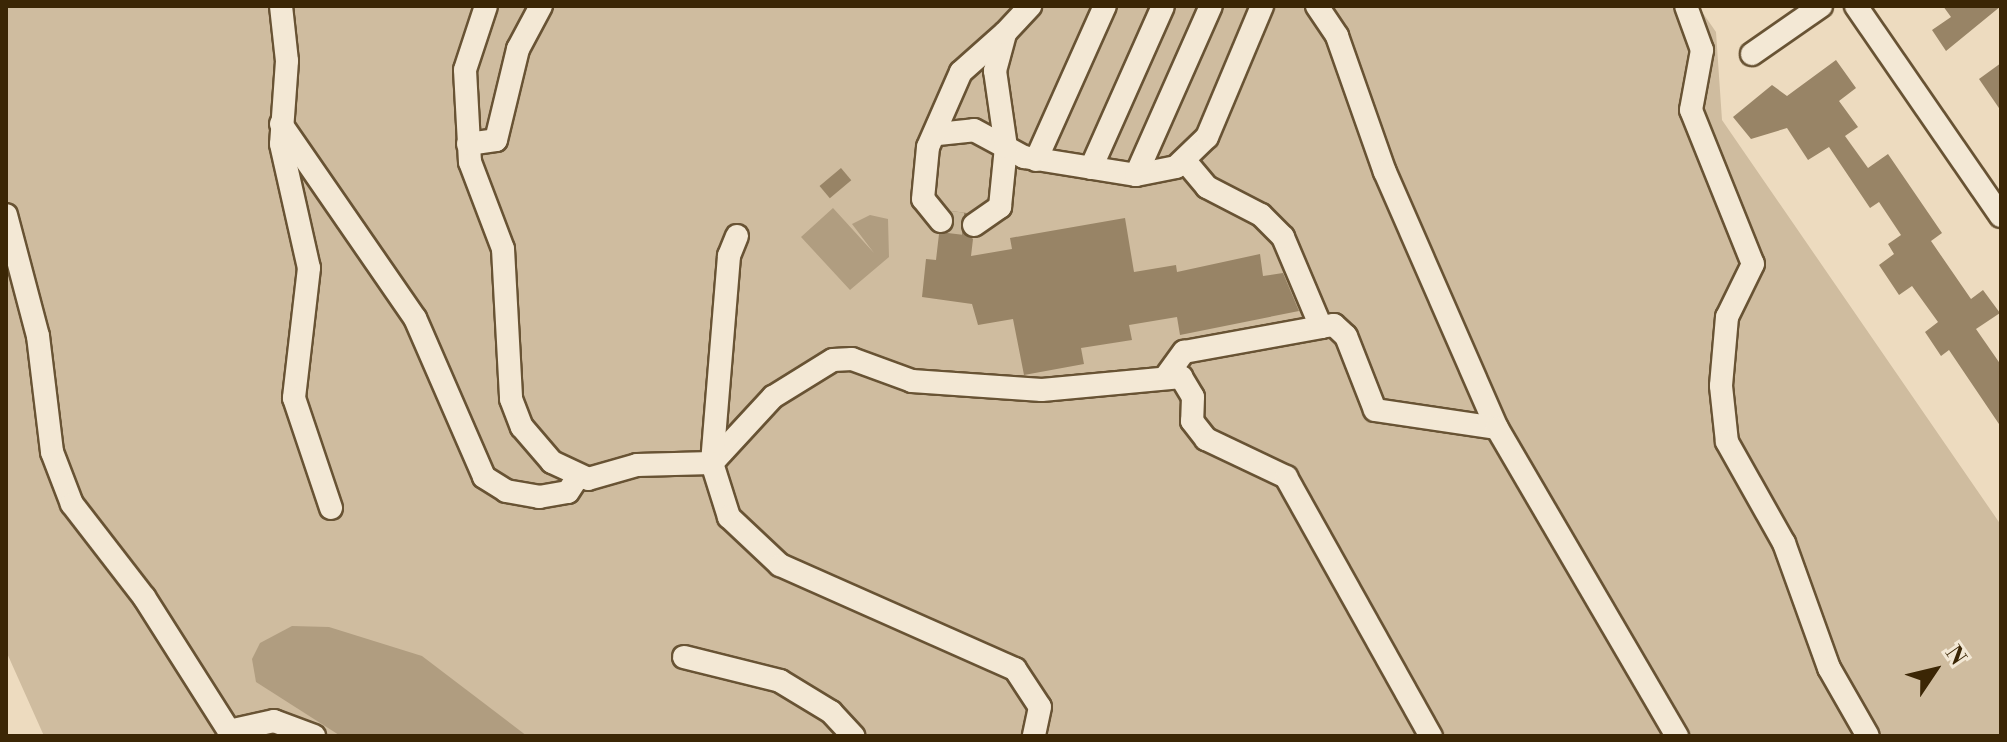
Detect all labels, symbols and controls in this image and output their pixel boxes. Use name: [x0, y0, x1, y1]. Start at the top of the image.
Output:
north arrow: [1895, 630, 1975, 710]
text: N: [1939, 641, 1971, 671]

